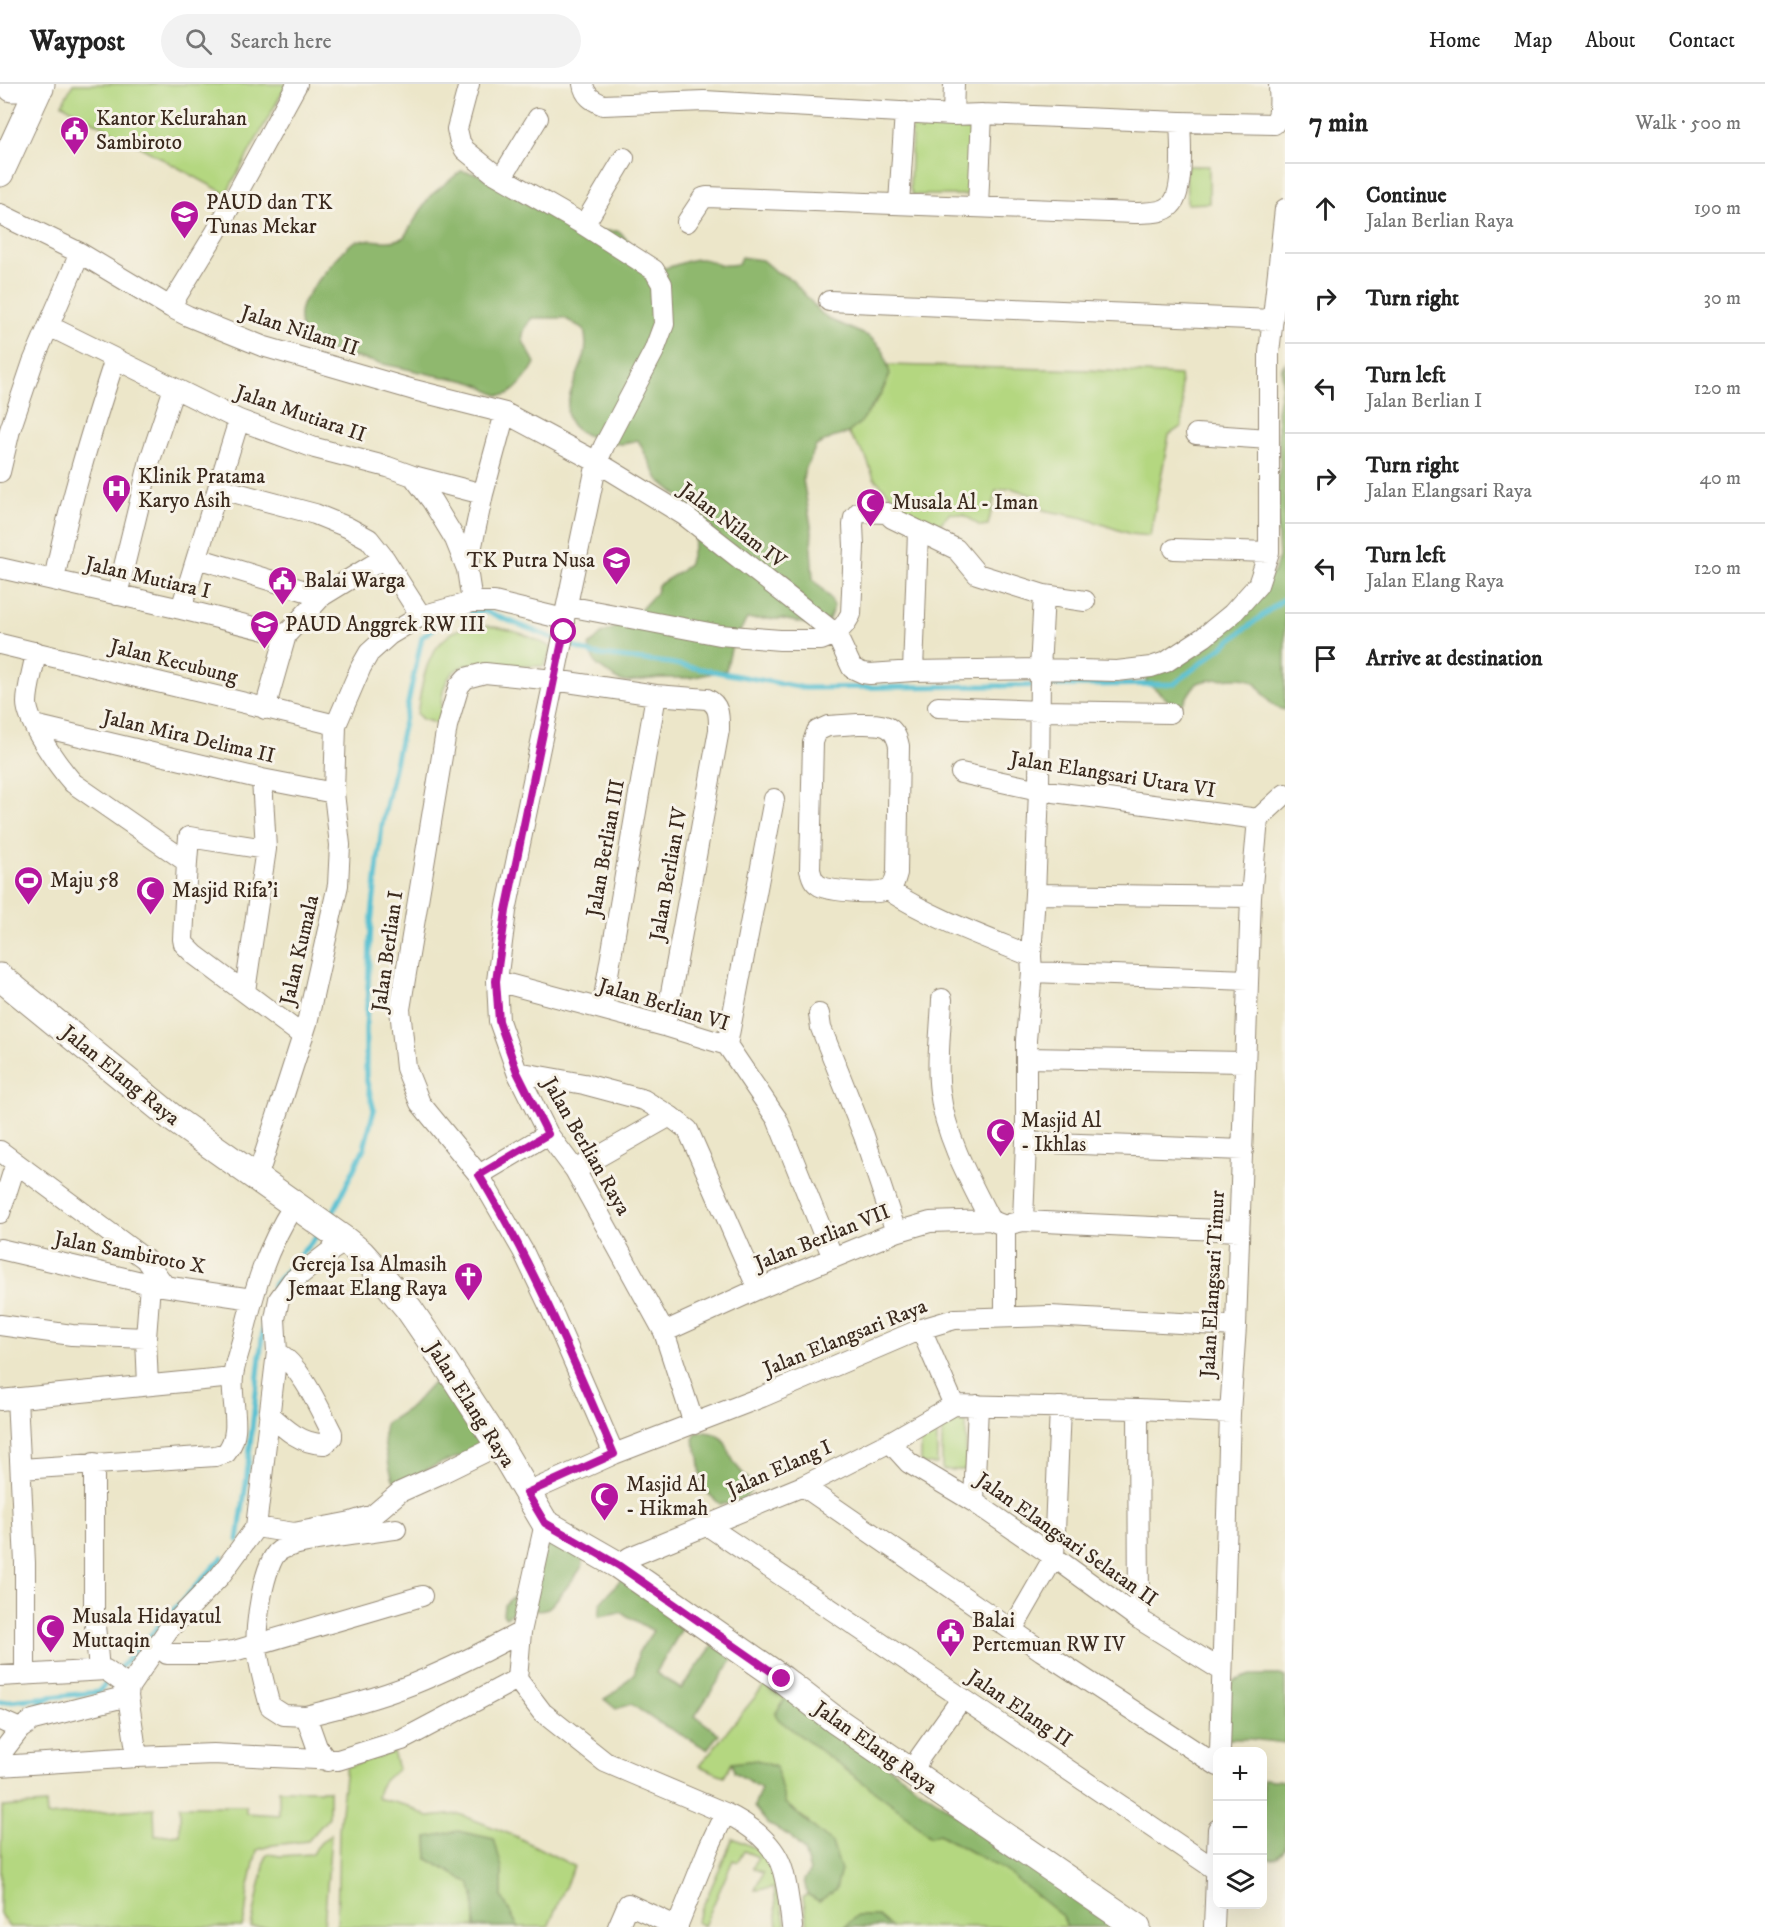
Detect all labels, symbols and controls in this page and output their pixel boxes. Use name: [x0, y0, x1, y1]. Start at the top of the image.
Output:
search box: [161, 14, 581, 68]
text: Waypost: [30, 24, 125, 59]
icon: search: [182, 25, 215, 58]
text: Search here: [230, 28, 332, 55]
text: Home: [1429, 28, 1481, 54]
text: Map: [1514, 28, 1552, 54]
text: About: [1585, 28, 1636, 54]
text: Contact: [1669, 28, 1735, 54]
place label: Kantor Kelurahan Sambiroto: [96, 106, 247, 156]
text: 7 min: [1309, 107, 1368, 140]
text: Walk · 500 m: [1635, 111, 1741, 136]
public building icon: Kantor Kelurahan Sambiroto: [59, 114, 91, 156]
text: Continue: [1366, 182, 1447, 209]
place label: PAUD dan TK Tunas Mekar: [206, 190, 333, 240]
icon: ahead: [1309, 192, 1342, 225]
text: 190 m: [1694, 196, 1741, 221]
school or university icon: PAUD dan TK Tunas Mekar: [169, 198, 201, 240]
text: Jalan Berlian Raya: [1366, 209, 1514, 234]
icon: right: [1309, 282, 1342, 315]
text: Turn right: [1366, 285, 1459, 312]
text: 30 m: [1703, 286, 1741, 311]
street label: Jalan Nilam II: [236, 299, 362, 362]
text: Turn left: [1366, 362, 1446, 389]
icon: left: [1309, 372, 1342, 405]
text: 120 m: [1694, 376, 1741, 401]
street label: Jalan Mutiara II: [230, 379, 369, 448]
text: Jalan Berlian I: [1366, 389, 1482, 414]
text: Turn right: [1366, 452, 1459, 479]
icon: right: [1309, 462, 1342, 495]
place label: Klinik Pratama Karyo Asih: [138, 464, 265, 514]
text: 40 m: [1699, 466, 1741, 491]
hospital icon: Klinik Pratama Karyo Asih: [101, 472, 133, 514]
street label: Jalan Nilam IV: [672, 476, 792, 575]
text: Jalan Elangsari Raya: [1366, 479, 1532, 504]
mosque icon: Musala Al - Iman: [855, 486, 887, 528]
place label: Musala Al - Iman: [892, 490, 1038, 516]
text: Turn left: [1366, 542, 1446, 569]
school or university icon: TK Putra Nusa: [600, 544, 632, 586]
place label: TK Putra Nusa: [467, 548, 595, 574]
street label: Jalan Mutiara I: [81, 551, 213, 605]
icon: left: [1309, 552, 1342, 585]
text: 120 m: [1694, 556, 1741, 581]
public building icon: Balai Warga: [267, 564, 299, 606]
place label: Balai Warga: [304, 568, 405, 594]
text: Jalan Elang Raya: [1366, 569, 1504, 594]
school or university icon: PAUD Anggrek RW III: [248, 608, 280, 650]
place label: PAUD Anggrek RW III: [285, 612, 485, 638]
route start: [550, 618, 576, 644]
street label: Jalan Kecubung: [105, 633, 241, 691]
icon: arrive: [1309, 642, 1342, 675]
text: Arrive at destination: [1366, 645, 1543, 672]
street label: Jalan Mira Delima II: [98, 704, 277, 769]
street label: Jalan Elangsari Utara VI: [1007, 746, 1217, 804]
street label: Jalan Berlian III: [581, 777, 631, 921]
street label: Jalan Berlian IV: [644, 805, 694, 945]
sports icon: Maju 58: [13, 864, 45, 906]
place label: Maju 58: [50, 868, 119, 894]
mosque icon: Masjid Rifa'i: [135, 874, 167, 916]
place label: Masjid Rifa'i: [172, 878, 278, 904]
street label: Jalan Berlian I: [366, 889, 409, 1015]
street label: Jalan Kumala: [274, 893, 325, 1010]
street label: Jalan Berlian VI: [593, 972, 732, 1037]
street label: Jalan Elang Raya: [54, 1019, 185, 1132]
street label: Jalan Berlian Raya: [535, 1071, 636, 1220]
place label: Masjid Al - Ikhlas: [1021, 1108, 1102, 1158]
mosque icon: Masjid Al - Ikhlas: [984, 1116, 1016, 1158]
street label: Jalan Elangsari Timur: [1195, 1190, 1231, 1380]
street label: Jalan Berlian VII: [749, 1199, 894, 1278]
street label: Jalan Sambiroto X: [50, 1225, 207, 1280]
place label: Gereja Isa Almasih Jemaat Elang Raya: [286, 1252, 447, 1302]
church icon: Gereja Isa Almasih Jemaat Elang Raya: [452, 1260, 484, 1302]
street label: Jalan Elangsari Raya: [758, 1293, 931, 1383]
street label: Jalan Elang Raya: [419, 1335, 521, 1472]
street label: Jalan Elang I: [721, 1434, 836, 1504]
street label: Jalan Elangsari Selatan II: [969, 1466, 1162, 1612]
place label: Masjid Al - Hikmah: [626, 1472, 708, 1522]
mosque icon: Masjid Al - Hikmah: [589, 1480, 621, 1522]
place label: Musala Hidayatul Muttaqin: [72, 1604, 222, 1654]
place label: Balai Pertemuan RW IV: [972, 1608, 1126, 1658]
mosque icon: Musala Hidayatul Muttaqin: [35, 1612, 67, 1654]
public building icon: Balai Pertemuan RW IV: [935, 1616, 967, 1658]
street label: Jalan Elang II: [960, 1663, 1077, 1753]
route end: [768, 1665, 794, 1691]
street label: Jalan Elang Raya: [807, 1694, 942, 1800]
map controls: [1213, 1747, 1267, 1909]
button: +: [1213, 1747, 1267, 1801]
button: −: [1213, 1801, 1267, 1855]
button: layers: [1213, 1855, 1267, 1909]

